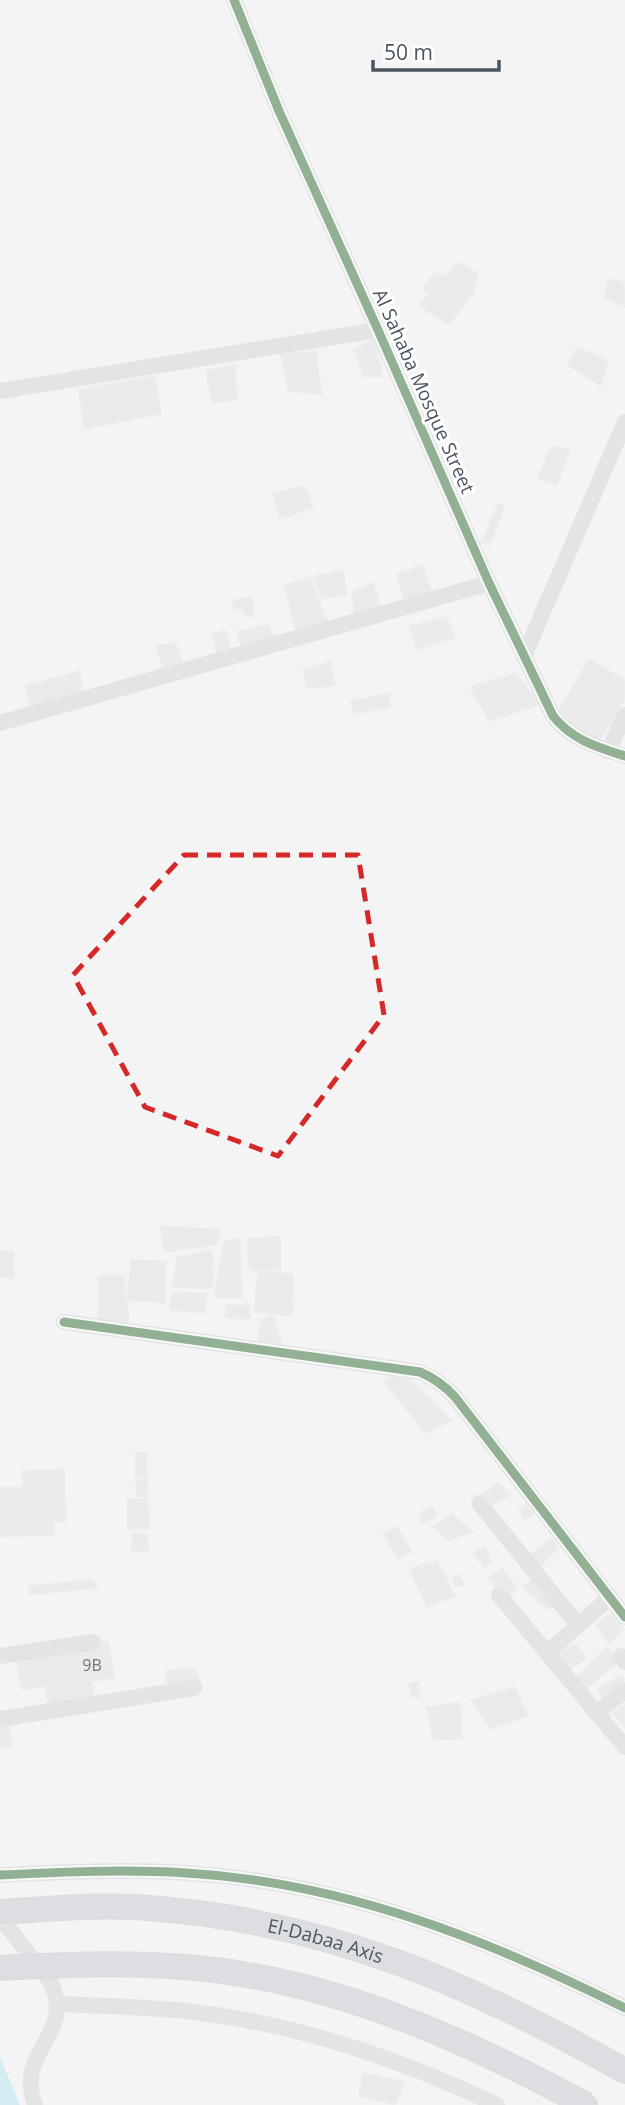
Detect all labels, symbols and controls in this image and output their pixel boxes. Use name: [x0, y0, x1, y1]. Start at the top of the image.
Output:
scale bar: [373, 28, 499, 72]
text: 50 m: [384, 38, 433, 66]
street label: Al Sahaba Mosque Street: [367, 285, 481, 498]
house number: 9B: [82, 1654, 102, 1676]
street label: El-Dabaa Axis: [265, 1912, 387, 1969]

